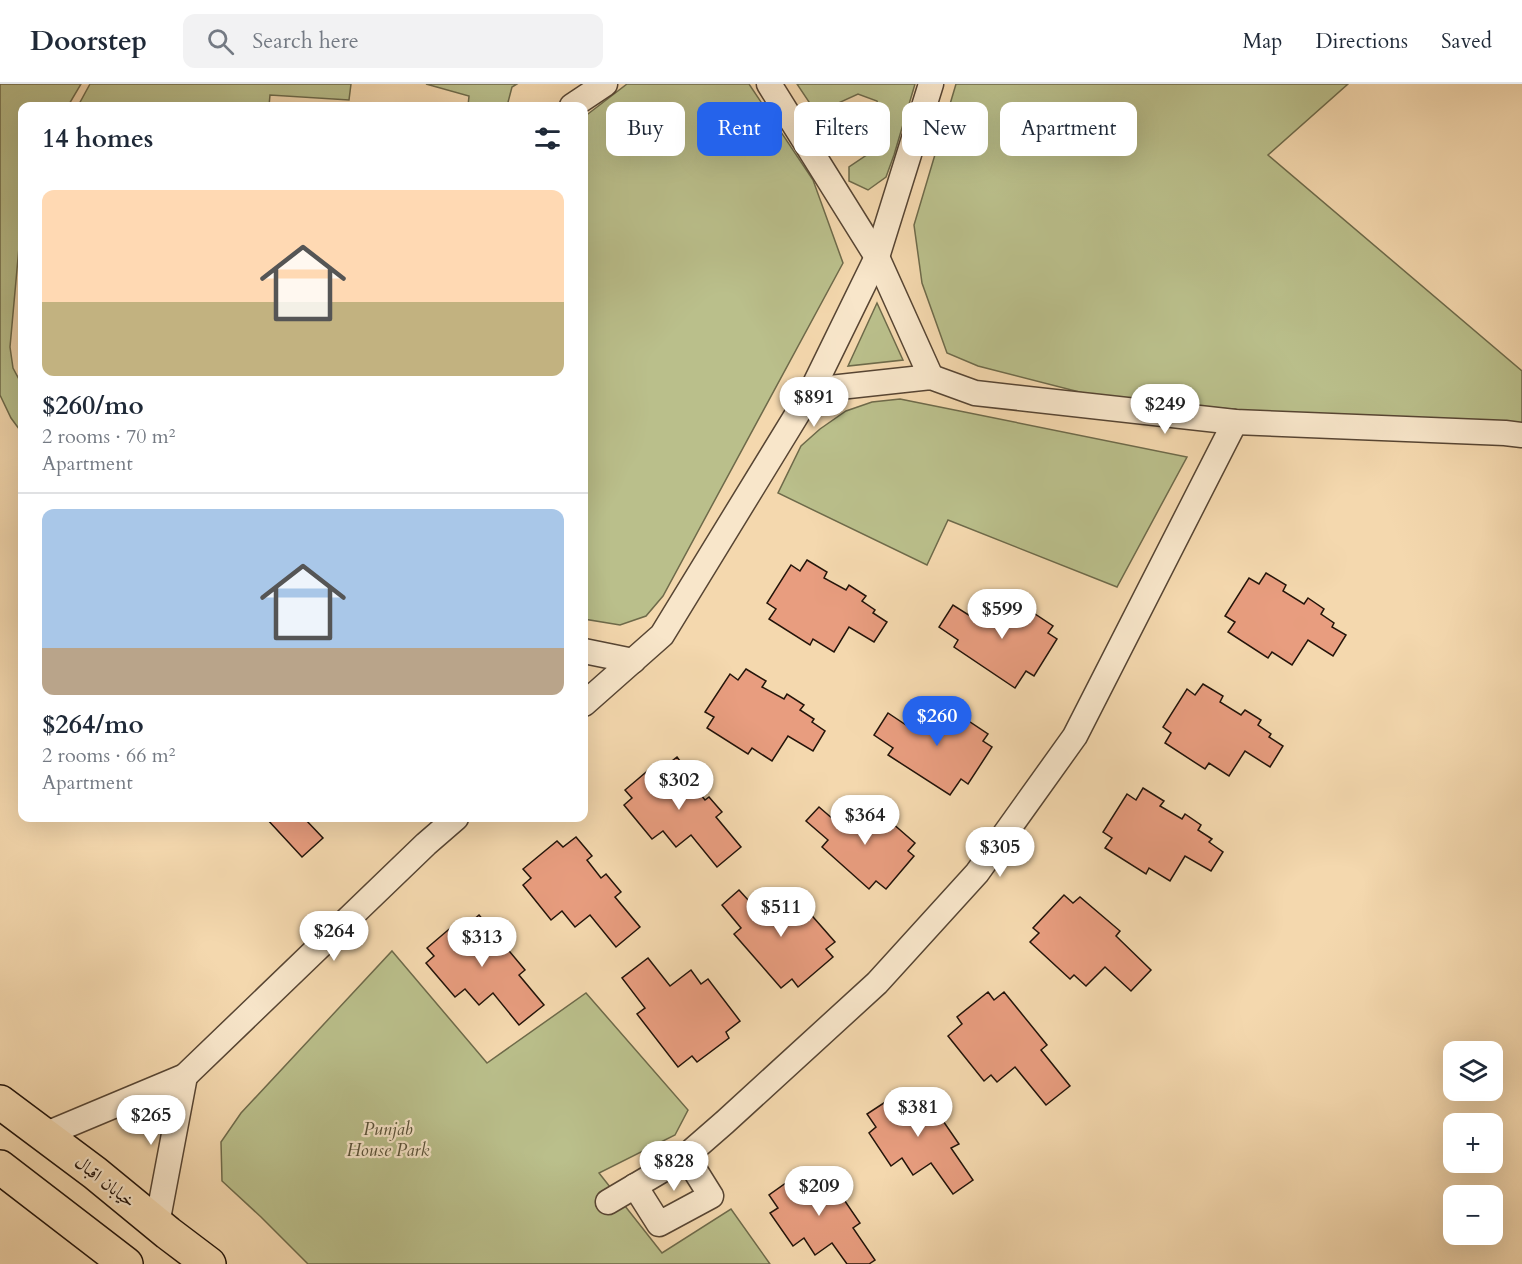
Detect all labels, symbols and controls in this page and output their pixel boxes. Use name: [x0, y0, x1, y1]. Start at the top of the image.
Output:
search box: [183, 14, 603, 68]
text: Doorstep: [30, 22, 147, 60]
icon: search: [204, 25, 237, 58]
text: Search here: [252, 26, 359, 56]
text: Map: [1242, 27, 1282, 56]
text: Directions: [1315, 27, 1408, 56]
text: Saved: [1441, 27, 1492, 56]
chip: Buy: [606, 102, 685, 156]
chip: Rent: [697, 102, 782, 156]
chip: Filters: [794, 102, 890, 156]
chip: New: [902, 102, 988, 156]
chip: Apartment: [1000, 102, 1137, 156]
text: 14 homes: [42, 121, 153, 156]
icon: filters: [531, 122, 564, 155]
icon: home: [249, 229, 357, 337]
pin: $891: [778, 377, 850, 428]
text: $891: [794, 383, 834, 410]
pin: $249: [1129, 384, 1201, 435]
text: $260/mo: [42, 388, 144, 423]
text: $249: [1145, 390, 1185, 417]
text: 2 rooms · 70 m²: [42, 423, 175, 450]
text: Apartment: [42, 450, 133, 477]
icon: home: [249, 548, 357, 656]
pin: $599: [966, 589, 1038, 640]
text: $599: [982, 595, 1022, 622]
pin: $260: [901, 696, 973, 747]
text: $260: [917, 702, 957, 729]
text: $264/mo: [42, 707, 144, 742]
text: 2 rooms · 66 m²: [42, 742, 175, 769]
pin: $302: [643, 760, 715, 811]
text: $302: [659, 766, 699, 793]
text: Apartment: [42, 769, 133, 796]
pin: $364: [829, 795, 901, 846]
text: $364: [845, 801, 885, 828]
pin: $305: [964, 827, 1036, 878]
text: $305: [980, 833, 1020, 860]
pin: $511: [745, 887, 817, 938]
text: $511: [761, 893, 801, 920]
pin: $264: [298, 911, 370, 962]
text: $264: [314, 917, 354, 944]
pin: $313: [446, 917, 518, 968]
text: $313: [462, 923, 502, 950]
map controls: [1443, 1041, 1503, 1245]
button: layers: [1443, 1041, 1503, 1101]
pin: $381: [882, 1087, 954, 1138]
text: $381: [898, 1093, 938, 1120]
pin: $265: [115, 1095, 187, 1146]
text: $265: [131, 1101, 171, 1128]
button: +: [1443, 1113, 1503, 1173]
park label: Punjab House Park: [347, 1117, 430, 1163]
pin: $828: [638, 1141, 710, 1192]
text: $828: [654, 1147, 694, 1174]
street label: خیابان اقبال: [69, 1150, 141, 1214]
pin: $209: [783, 1166, 855, 1217]
text: $209: [799, 1172, 839, 1199]
button: −: [1443, 1185, 1503, 1245]

